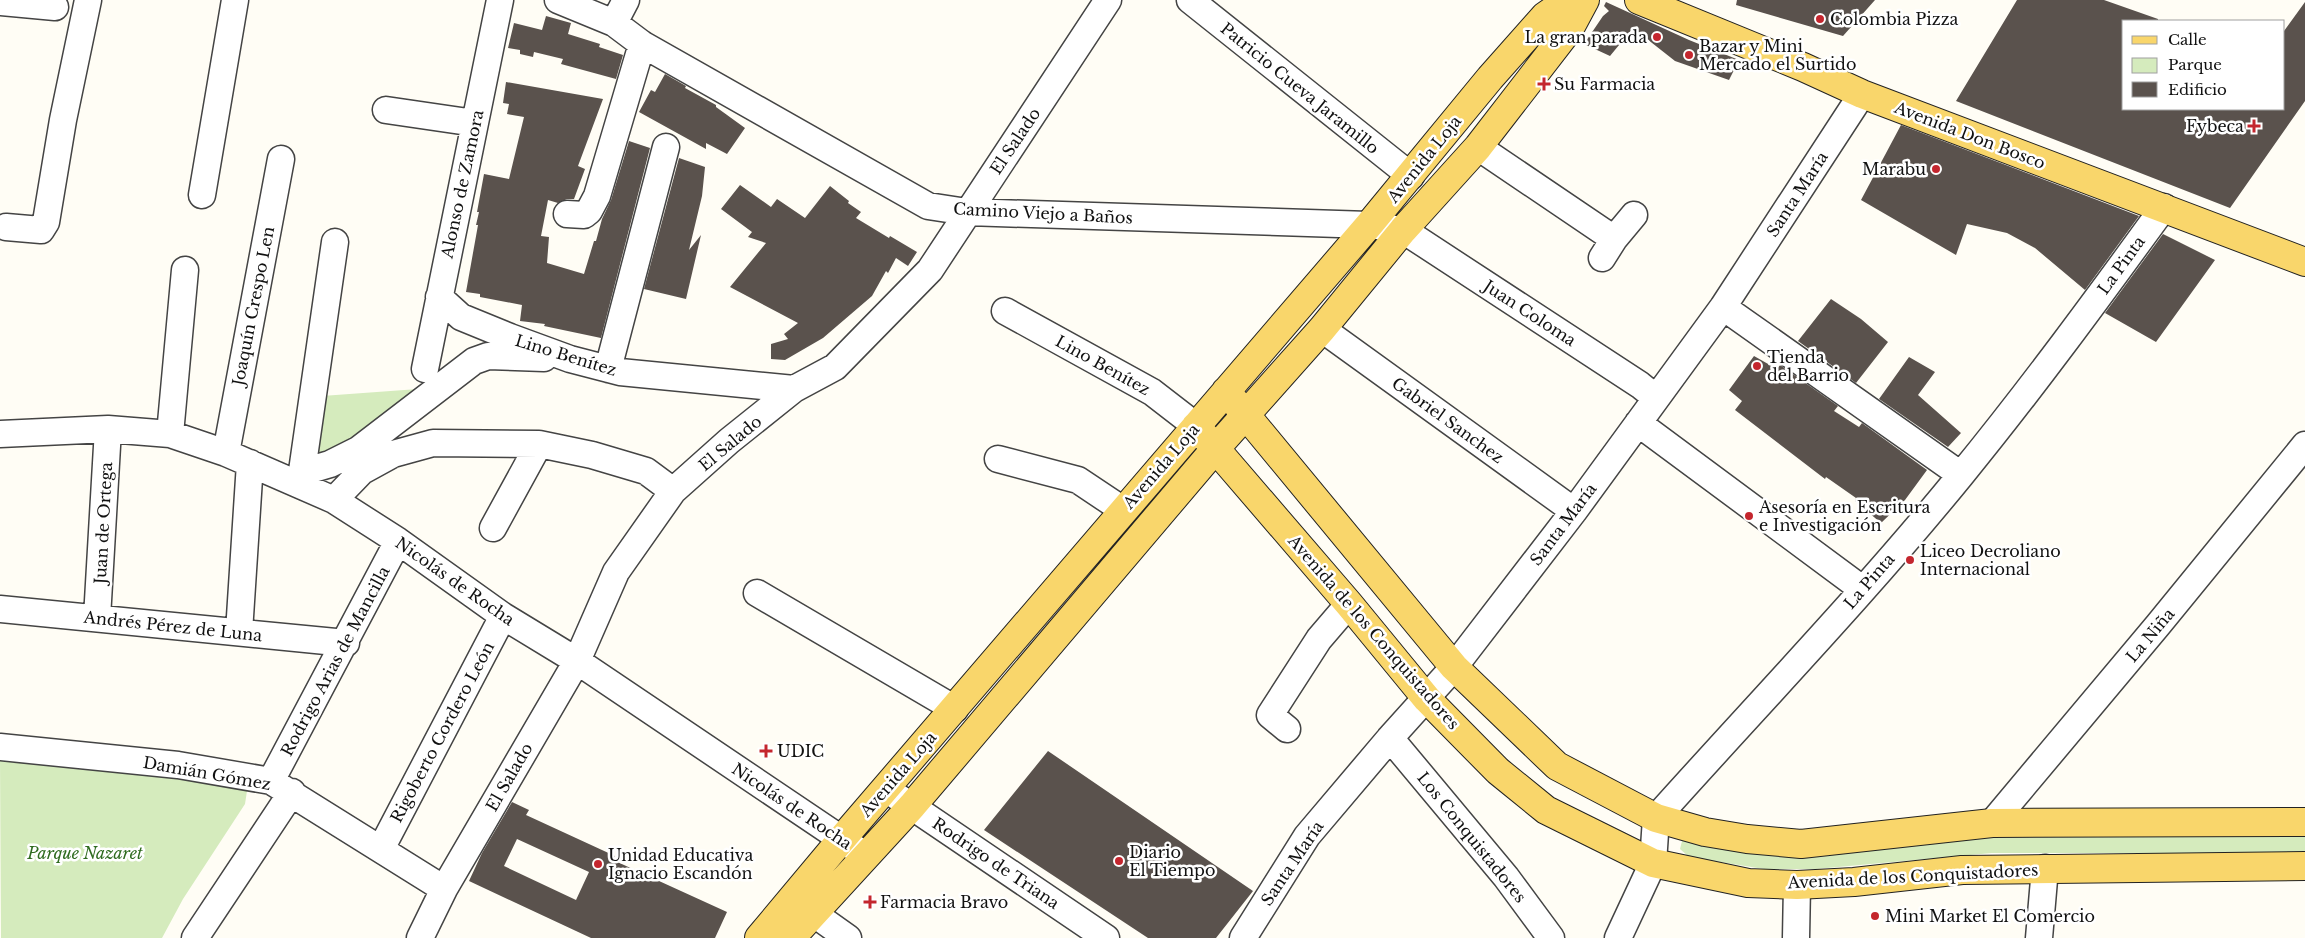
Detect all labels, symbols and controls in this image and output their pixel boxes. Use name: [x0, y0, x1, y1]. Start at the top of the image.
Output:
place label: Colombia Pizza: [1830, 9, 1959, 29]
marker: Colombia Pizza: [1814, 13, 1826, 25]
street label: Patricio Cueva Jaramillo: [1217, 18, 1383, 158]
legend: [2122, 20, 2285, 110]
place label: La gran parada: [1525, 27, 1647, 47]
text: Calle: [2168, 30, 2207, 49]
marker: La gran parada: [1651, 31, 1663, 43]
place label: Bazar y Mini Mercado el Surtido: [1699, 36, 1856, 74]
marker: Bazar y Mini Mercado el Surtido: [1683, 49, 1695, 61]
text: Parque: [2168, 55, 2222, 74]
place label: Su Farmacia: [1554, 74, 1655, 94]
marker: Su Farmacia: [1538, 78, 1550, 90]
text: Edificio: [2168, 80, 2227, 99]
street label: Avenida Don Bosco: [1891, 97, 2048, 173]
street label: El Salado: [985, 104, 1045, 178]
street label: Alonso de Zamora: [436, 108, 488, 261]
street label: Avenida Loja: [1382, 111, 1465, 207]
place label: Fybeca: [2186, 116, 2244, 136]
marker: Fybeca: [2248, 120, 2260, 132]
street label: Santa María: [1762, 147, 1832, 240]
place label: Marabu: [1862, 159, 1926, 179]
marker: Marabu: [1930, 163, 1942, 175]
street label: Camino Viejo a Baños: [953, 198, 1133, 228]
street label: Joaquín Crespo Len: [227, 225, 278, 389]
street label: La Pinta: [2093, 232, 2149, 298]
street label: Juan Coloma: [1478, 275, 1580, 350]
street label: Lino Benítez: [513, 330, 619, 380]
street label: Lino Benítez: [1052, 331, 1154, 399]
place label: Tienda del Barrio: [1767, 347, 1849, 385]
marker: Tienda del Barrio: [1751, 360, 1763, 372]
street label: Gabriel Sanchez: [1388, 373, 1508, 467]
street label: El Salado: [694, 411, 766, 475]
street label: Avenida Loja: [1118, 419, 1204, 513]
street label: Juan de Ortega: [90, 461, 116, 587]
street label: Santa María: [1526, 479, 1600, 569]
place label: Asesoría en Escritura e Investigación: [1758, 497, 1931, 535]
marker: Asesoría en Escritura e Investigación: [1743, 510, 1755, 522]
street label: Avenida de los Conquistadores: [1283, 530, 1464, 733]
street label: Nicolás de Rocha: [392, 532, 518, 630]
place label: Liceo Decroliano Internacional: [1920, 541, 2061, 579]
street label: La Pinta: [1839, 549, 1899, 613]
marker: Liceo Decroliano Internacional: [1904, 554, 1916, 566]
street label: Rodrigo Arias de Mancilla: [276, 563, 394, 759]
street label: La Niña: [2122, 604, 2178, 666]
street label: Andrés Pérez de Luna: [82, 607, 263, 645]
street label: Rigoberto Cordero León: [386, 638, 498, 826]
street label: Avenida Loja: [855, 727, 941, 821]
street label: El Salado: [481, 739, 537, 815]
place label: UDIC: [777, 741, 824, 761]
marker: UDIC: [759, 744, 773, 758]
street label: Damián Gómez: [141, 752, 273, 794]
street label: Nicolás de Rocha: [728, 758, 856, 854]
street label: Los Conquistadores: [1413, 768, 1531, 906]
street label: Rodrigo de Triana: [929, 813, 1063, 913]
street label: Santa María: [1256, 817, 1328, 909]
place label: Diario El Tiempo: [1129, 842, 1215, 880]
park label: Parque Nazaret: [26, 843, 143, 863]
place label: Unidad Educativa Ignacio Escandón: [608, 845, 753, 883]
marker: Diario El Tiempo: [1113, 855, 1125, 867]
marker: Unidad Educativa Ignacio Escandón: [592, 858, 604, 870]
street label: Avenida de los Conquistadores: [1786, 859, 2039, 893]
place label: Farmacia Bravo: [880, 892, 1008, 912]
marker: Farmacia Bravo: [864, 896, 876, 908]
place label: Mini Market El Comercio: [1885, 906, 2095, 926]
marker: Mini Market El Comercio: [1869, 910, 1881, 922]

